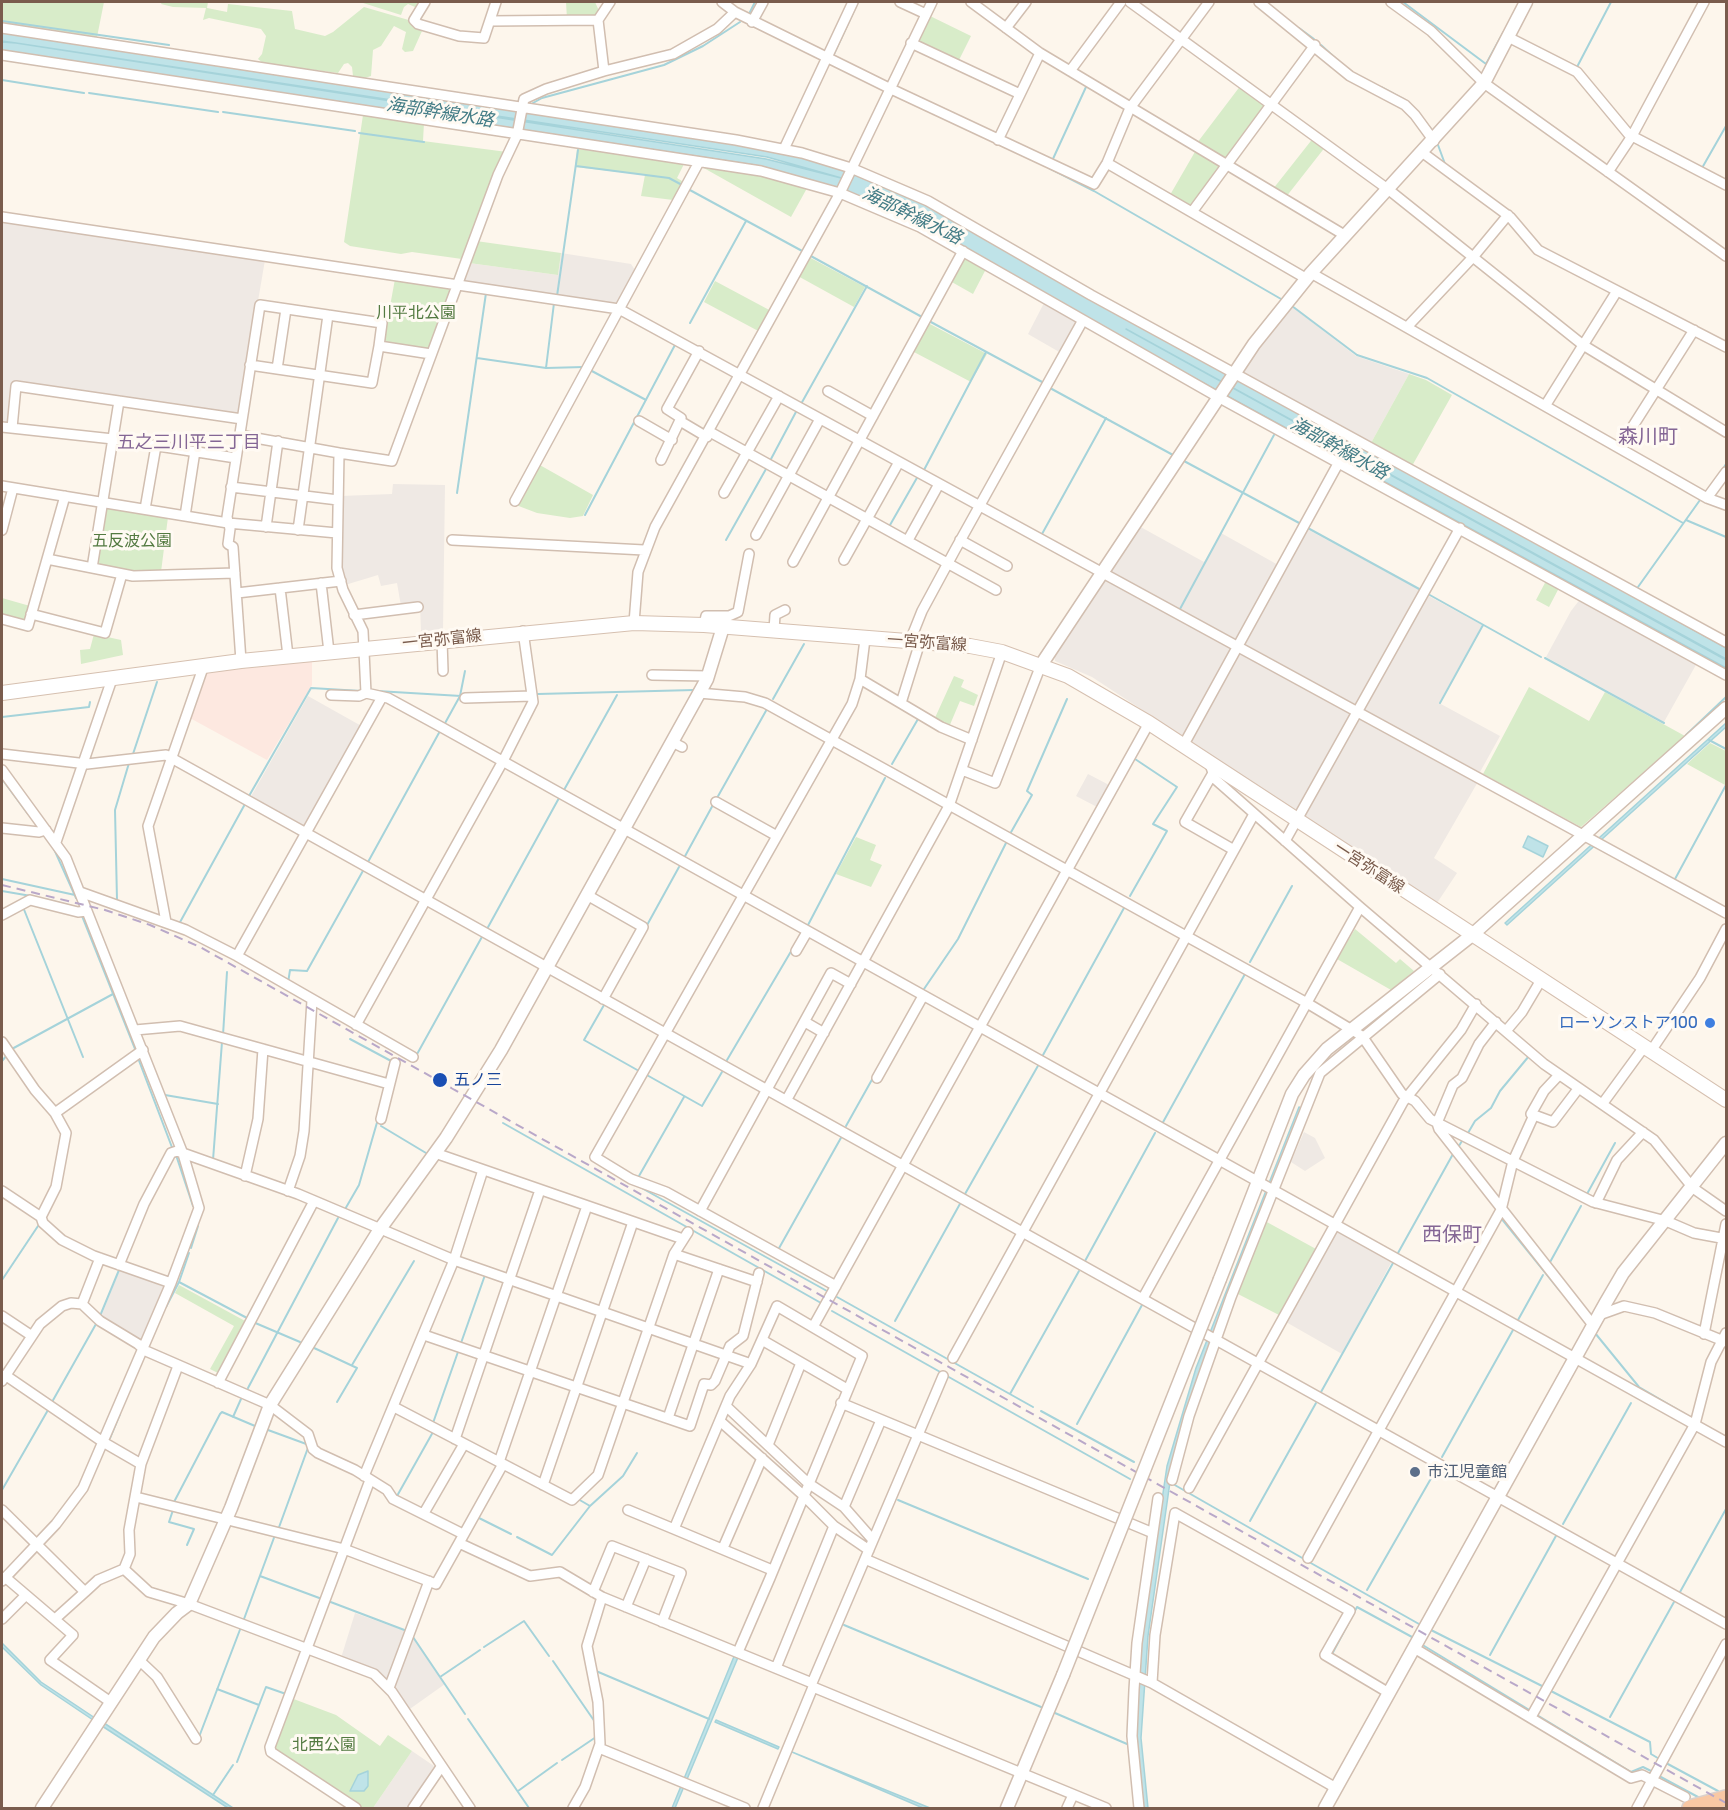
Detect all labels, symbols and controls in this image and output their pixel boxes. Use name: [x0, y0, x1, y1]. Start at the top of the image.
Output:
water label: 海部幹線水路: [385, 94, 495, 132]
water label: 海部幹線水路: [859, 183, 965, 249]
park label: 川平北公園: [376, 303, 456, 323]
water label: 海部幹線水路: [1287, 413, 1391, 485]
district label: 森川町: [1618, 425, 1678, 449]
district label: 五之三川平三丁目: [117, 432, 261, 454]
park label: 五反波公園: [92, 531, 172, 551]
street label: 一宮弥富線: [401, 626, 483, 654]
street label: 一宮弥富線: [886, 631, 968, 655]
street label: 一宮弥富線: [1330, 838, 1408, 898]
place label: ローソンストア100: [1559, 1013, 1698, 1033]
marker: ローソンストア100: [1703, 1016, 1717, 1030]
place label: 五ノ三: [454, 1070, 502, 1090]
marker: 五ノ三: [431, 1071, 449, 1089]
district label: 西保町: [1422, 1223, 1482, 1247]
place label: 市江児童館: [1427, 1462, 1507, 1482]
marker: 市江児童館: [1408, 1465, 1422, 1479]
park label: 北西公園: [292, 1735, 356, 1755]

